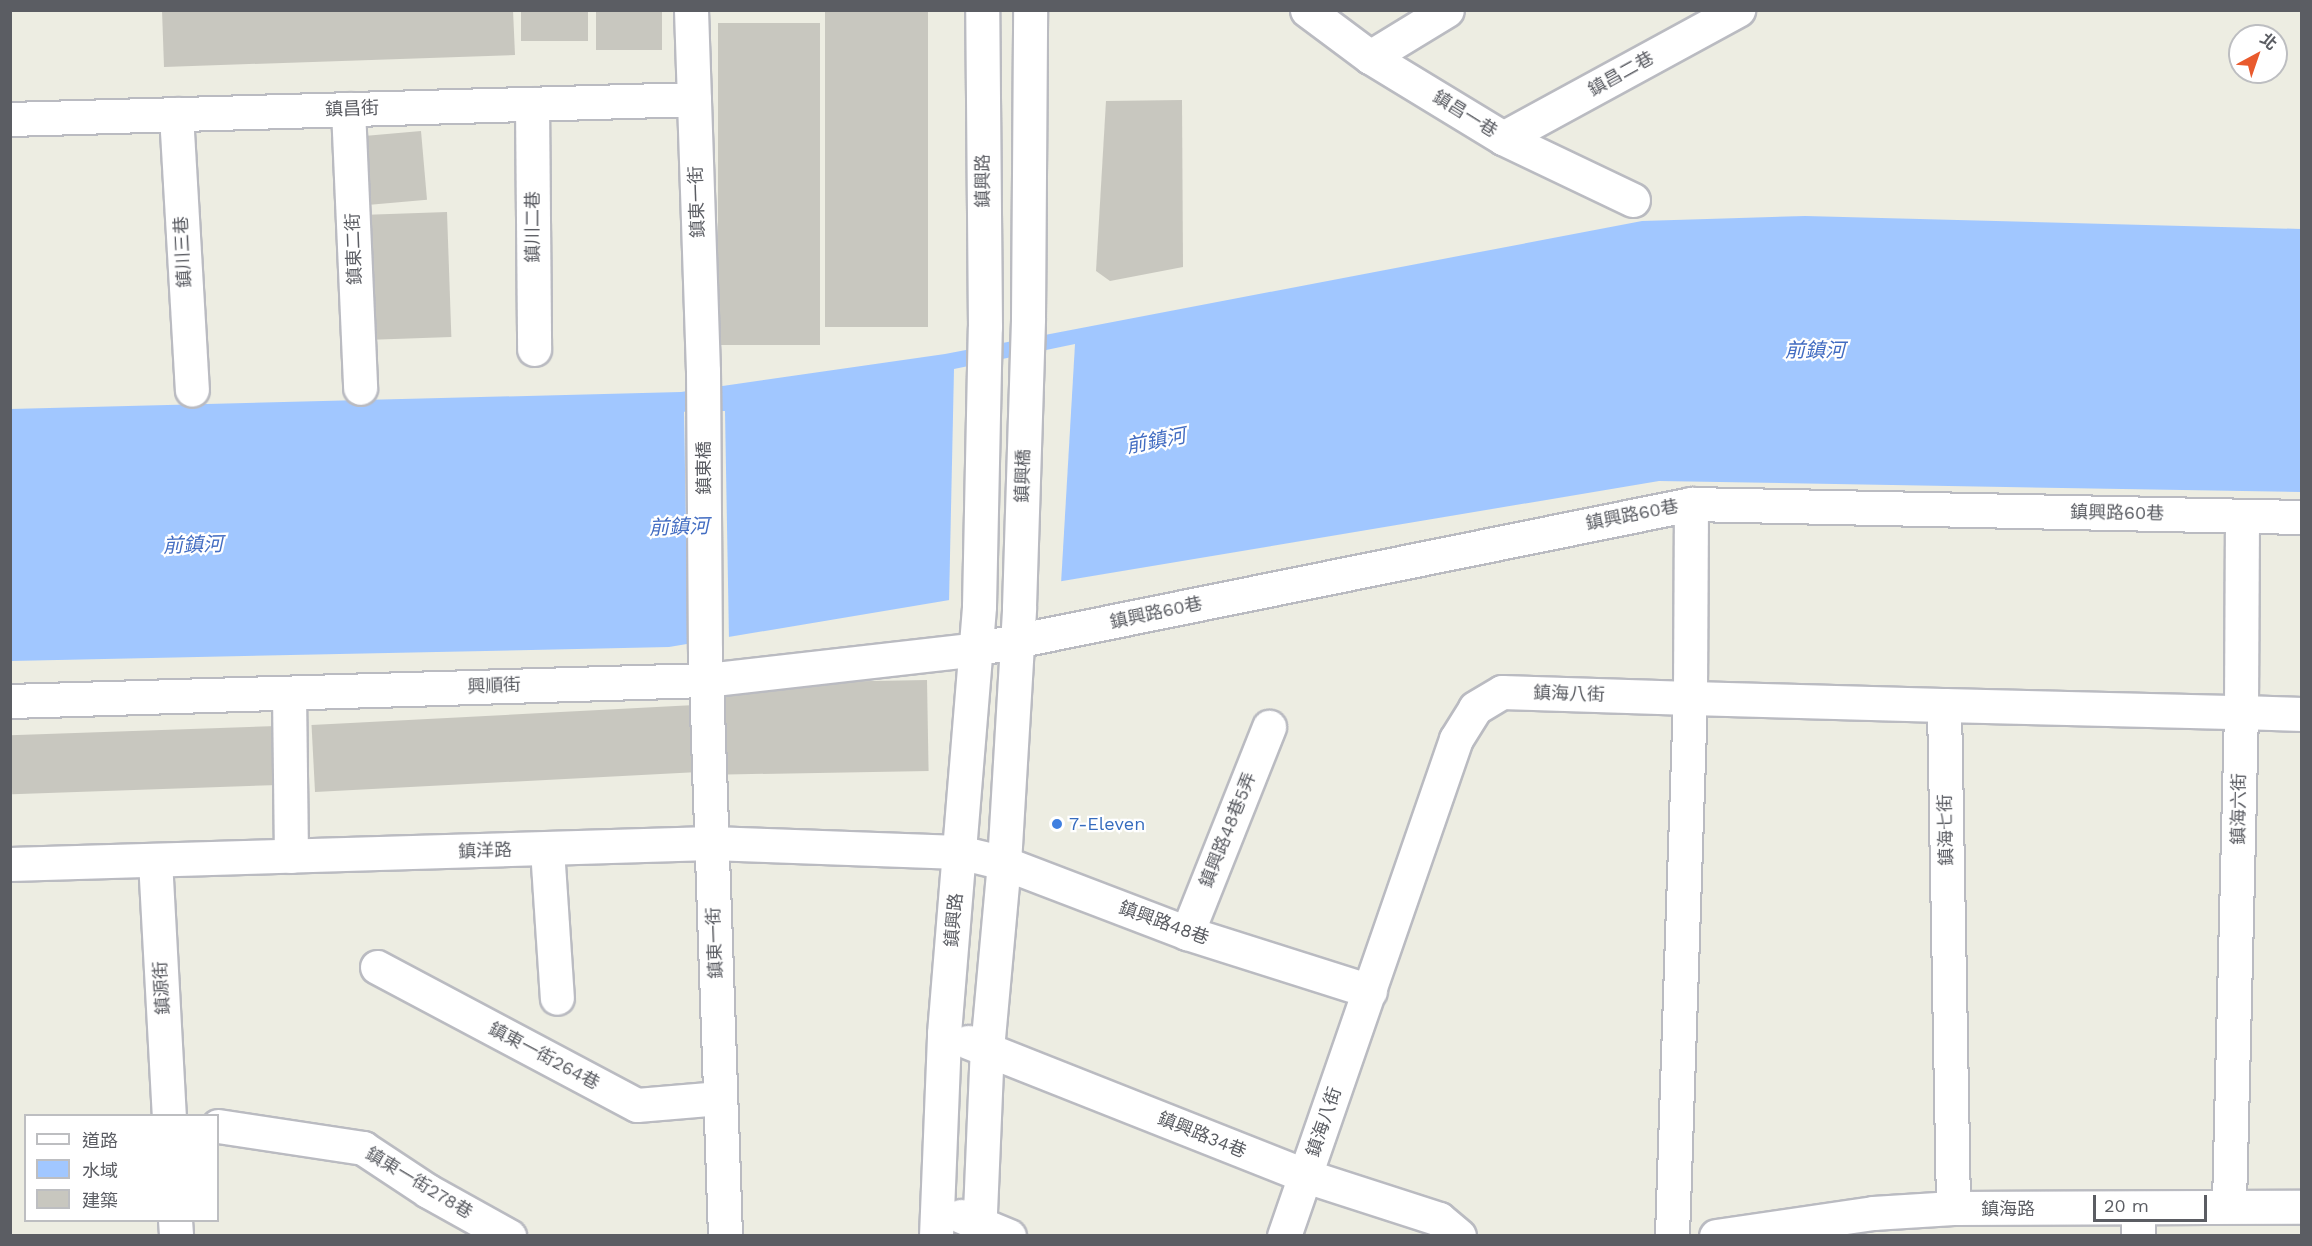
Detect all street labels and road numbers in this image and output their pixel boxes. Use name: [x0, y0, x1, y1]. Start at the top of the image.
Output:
street label: 鎮昌二巷: [1584, 47, 1658, 101]
street label: 鎮昌一巷: [1429, 86, 1501, 142]
street label: 鎮昌街: [325, 97, 379, 121]
street label: 鎮興路: [972, 154, 994, 208]
street label: 鎮東一街: [685, 166, 709, 238]
street label: 鎮川二巷: [522, 191, 544, 263]
street label: 鎮東二街: [342, 213, 366, 285]
street label: 鎮川三巷: [170, 215, 196, 289]
street label: 鎮東橋: [693, 441, 715, 495]
street label: 鎮興橋: [1011, 449, 1035, 503]
street label: 鎮興路60巷: [1584, 495, 1680, 535]
street label: 鎮興路60巷: [2070, 501, 2164, 525]
street label: 鎮興路60巷: [1108, 593, 1204, 633]
street label: 興順街: [467, 674, 521, 698]
street label: 鎮海八街: [1533, 682, 1605, 706]
street label: 鎮興路48巷5弄: [1195, 769, 1261, 891]
street label: 鎮海六街: [2228, 773, 2250, 845]
street label: 鎮海七街: [1935, 794, 1957, 866]
street label: 鎮洋路: [458, 839, 512, 863]
street label: 鎮興路: [941, 892, 967, 948]
street label: 鎮興路48巷: [1116, 897, 1212, 949]
street label: 鎮東一街: [703, 907, 727, 979]
street label: 鎮源街: [150, 960, 174, 1016]
street label: 鎮東一街264巷: [485, 1018, 603, 1094]
street label: 鎮海八街: [1302, 1084, 1346, 1160]
street label: 鎮興路34巷: [1155, 1107, 1249, 1163]
street label: 鎮東一街278巷: [362, 1143, 476, 1223]
street label: 鎮海路: [1981, 1198, 2035, 1220]

